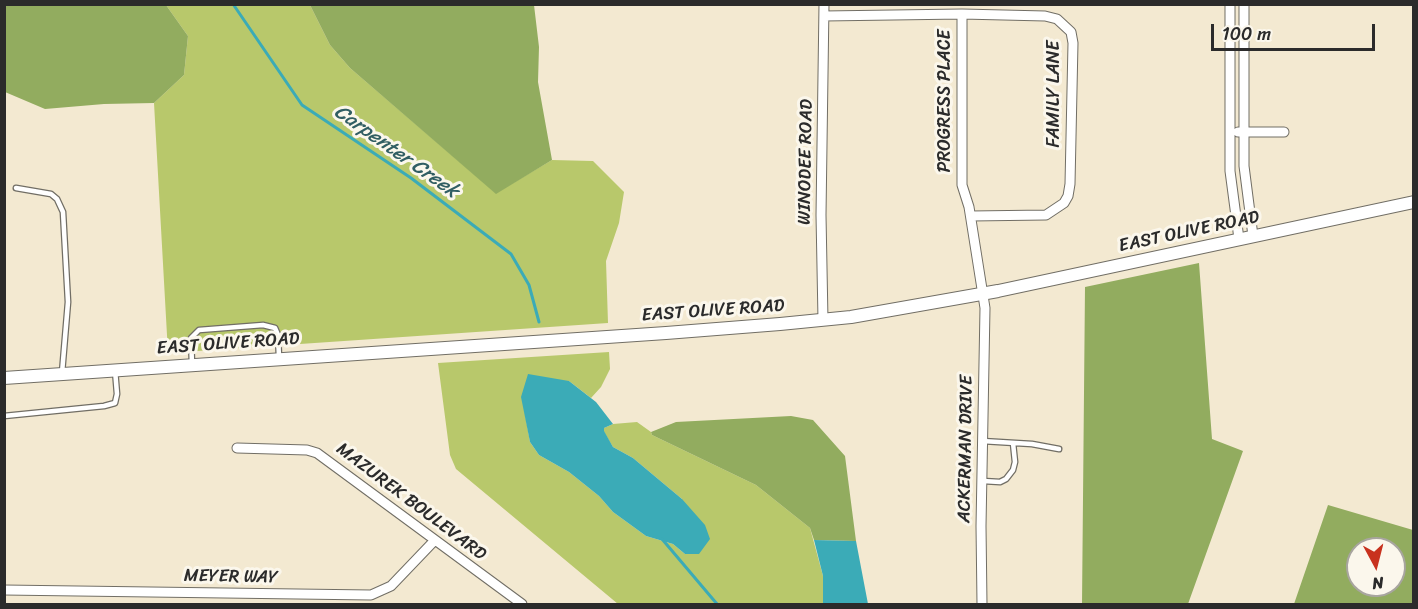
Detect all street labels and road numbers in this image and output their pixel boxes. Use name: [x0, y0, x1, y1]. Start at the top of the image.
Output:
street label: PROGRESS PLACE: [934, 29, 956, 173]
street label: FAMILY LANE: [1043, 41, 1065, 147]
street label: WINODEE ROAD: [794, 99, 818, 225]
street label: EAST OLIVE ROAD: [1117, 207, 1261, 257]
street label: EAST OLIVE ROAD: [641, 295, 785, 327]
street label: EAST OLIVE ROAD: [156, 328, 300, 360]
street label: ACKERMAN DRIVE: [954, 375, 978, 523]
street label: MAZUREK BOULEVARD: [332, 439, 490, 565]
street label: MEYER WAY: [184, 565, 278, 589]

